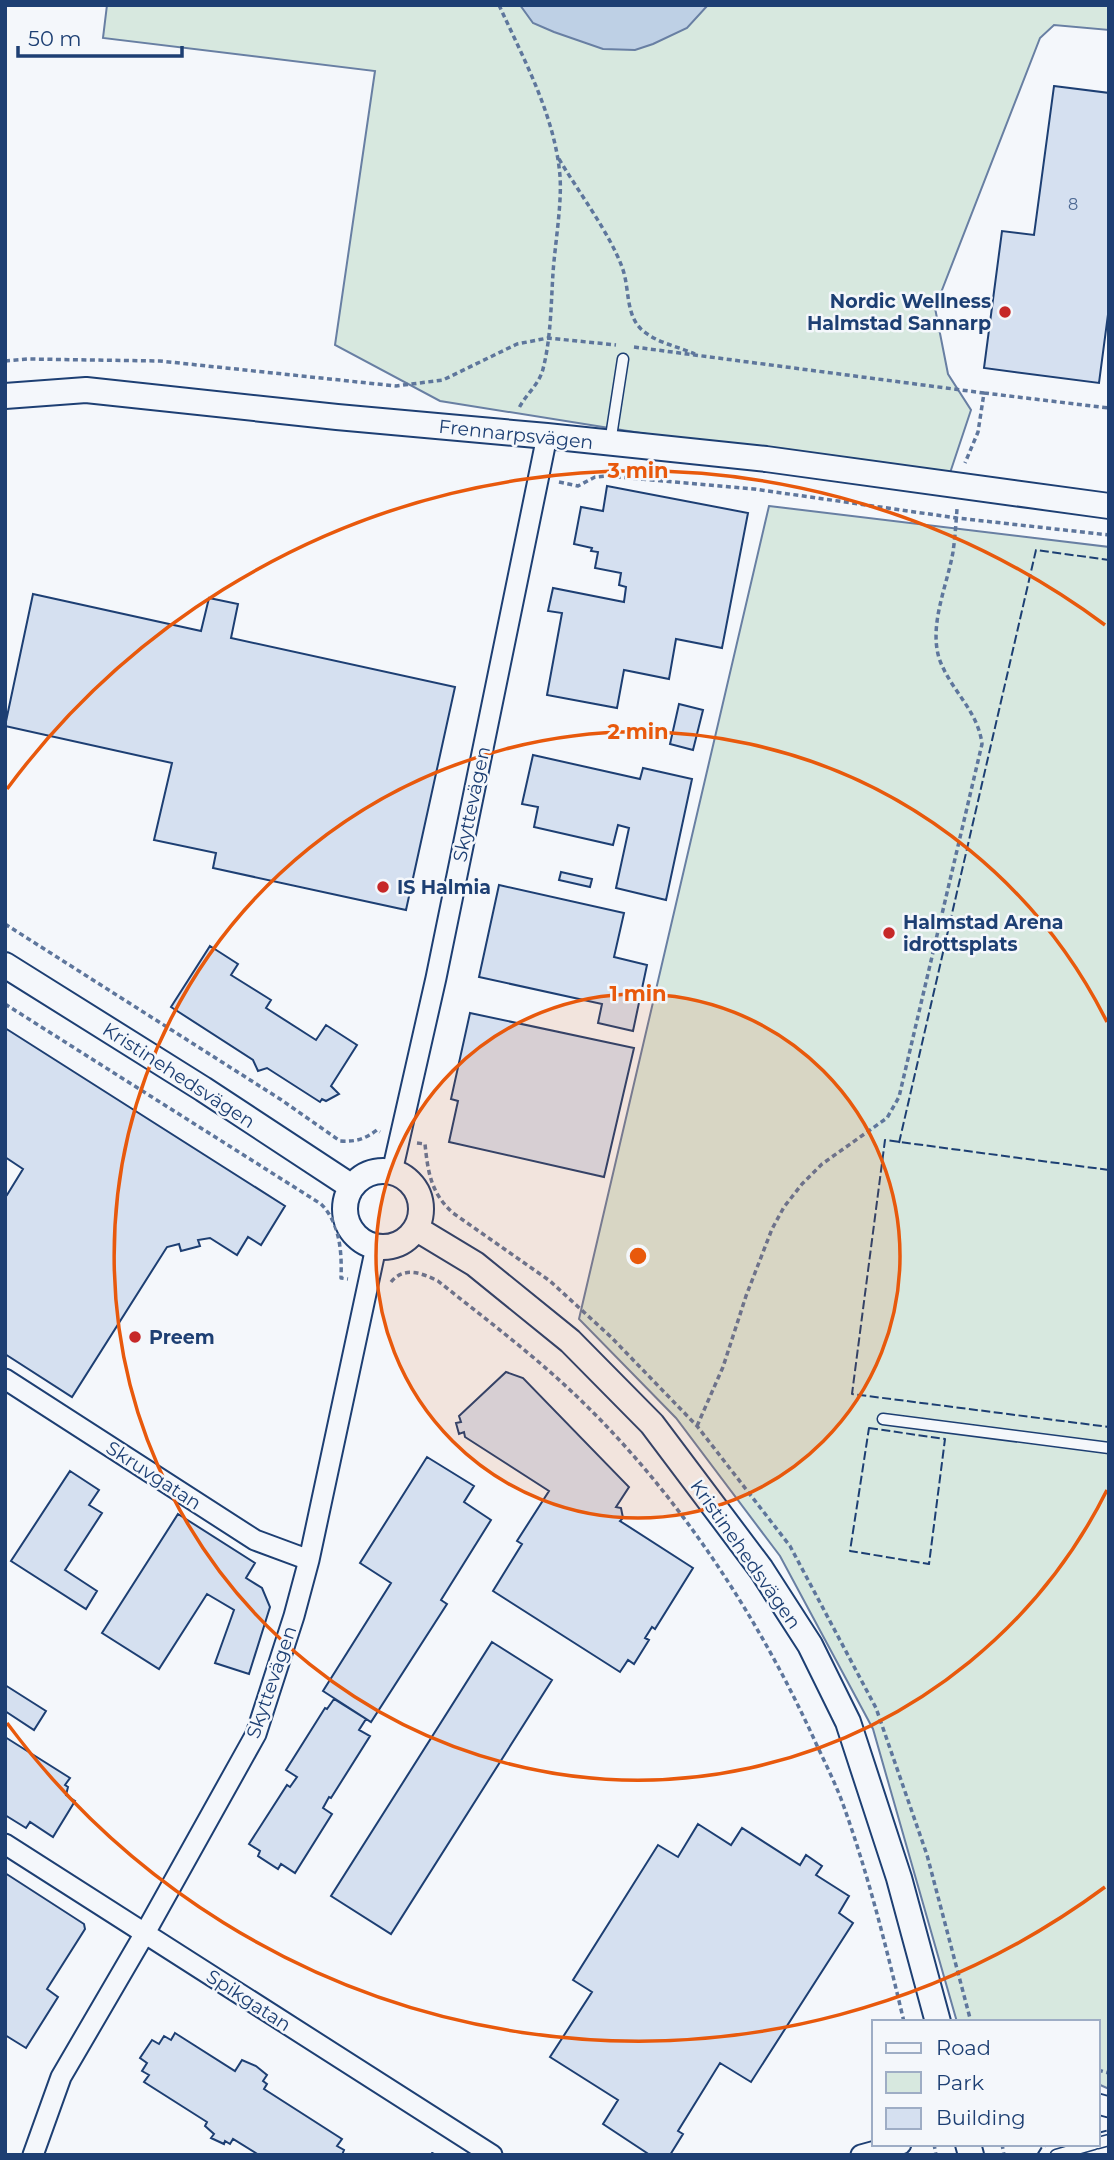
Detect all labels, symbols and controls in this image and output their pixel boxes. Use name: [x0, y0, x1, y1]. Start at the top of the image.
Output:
scale bar: [18, 14, 182, 58]
text: 50 m: [28, 26, 82, 51]
house number: 8: [1068, 195, 1078, 214]
place label: Nordic Wellness Halmstad Sannarp: [807, 290, 991, 335]
marker: Nordic Wellness Halmstad Sannarp: [997, 304, 1013, 320]
street label: Frennarpsvägen: [437, 415, 594, 454]
text: 3 min: [606, 458, 669, 483]
text: 2 min: [607, 719, 669, 744]
street label: Skyttevägen: [448, 744, 495, 864]
place label: IS Halmia: [397, 876, 491, 899]
marker: IS Halmia: [375, 879, 391, 895]
place label: Halmstad Arena idrottsplats: [903, 911, 1063, 956]
marker: Halmstad Arena idrottsplats: [881, 925, 897, 941]
text: 1 min: [609, 981, 667, 1006]
street label: Kristinehedsvägen: [98, 1018, 259, 1133]
centre of rings: [626, 1244, 650, 1268]
place label: Preem: [149, 1326, 215, 1349]
marker: Preem: [127, 1329, 143, 1345]
street label: Skruvgatan: [102, 1436, 206, 1515]
street label: Kristinehedsvägen: [685, 1475, 806, 1633]
street label: Skyttevägen: [241, 1623, 301, 1741]
street label: Spikgatan: [202, 1965, 295, 2036]
legend: [872, 2020, 1100, 2146]
text: Road: [936, 2035, 991, 2060]
text: Park: [936, 2070, 984, 2095]
text: Building: [936, 2105, 1026, 2130]

